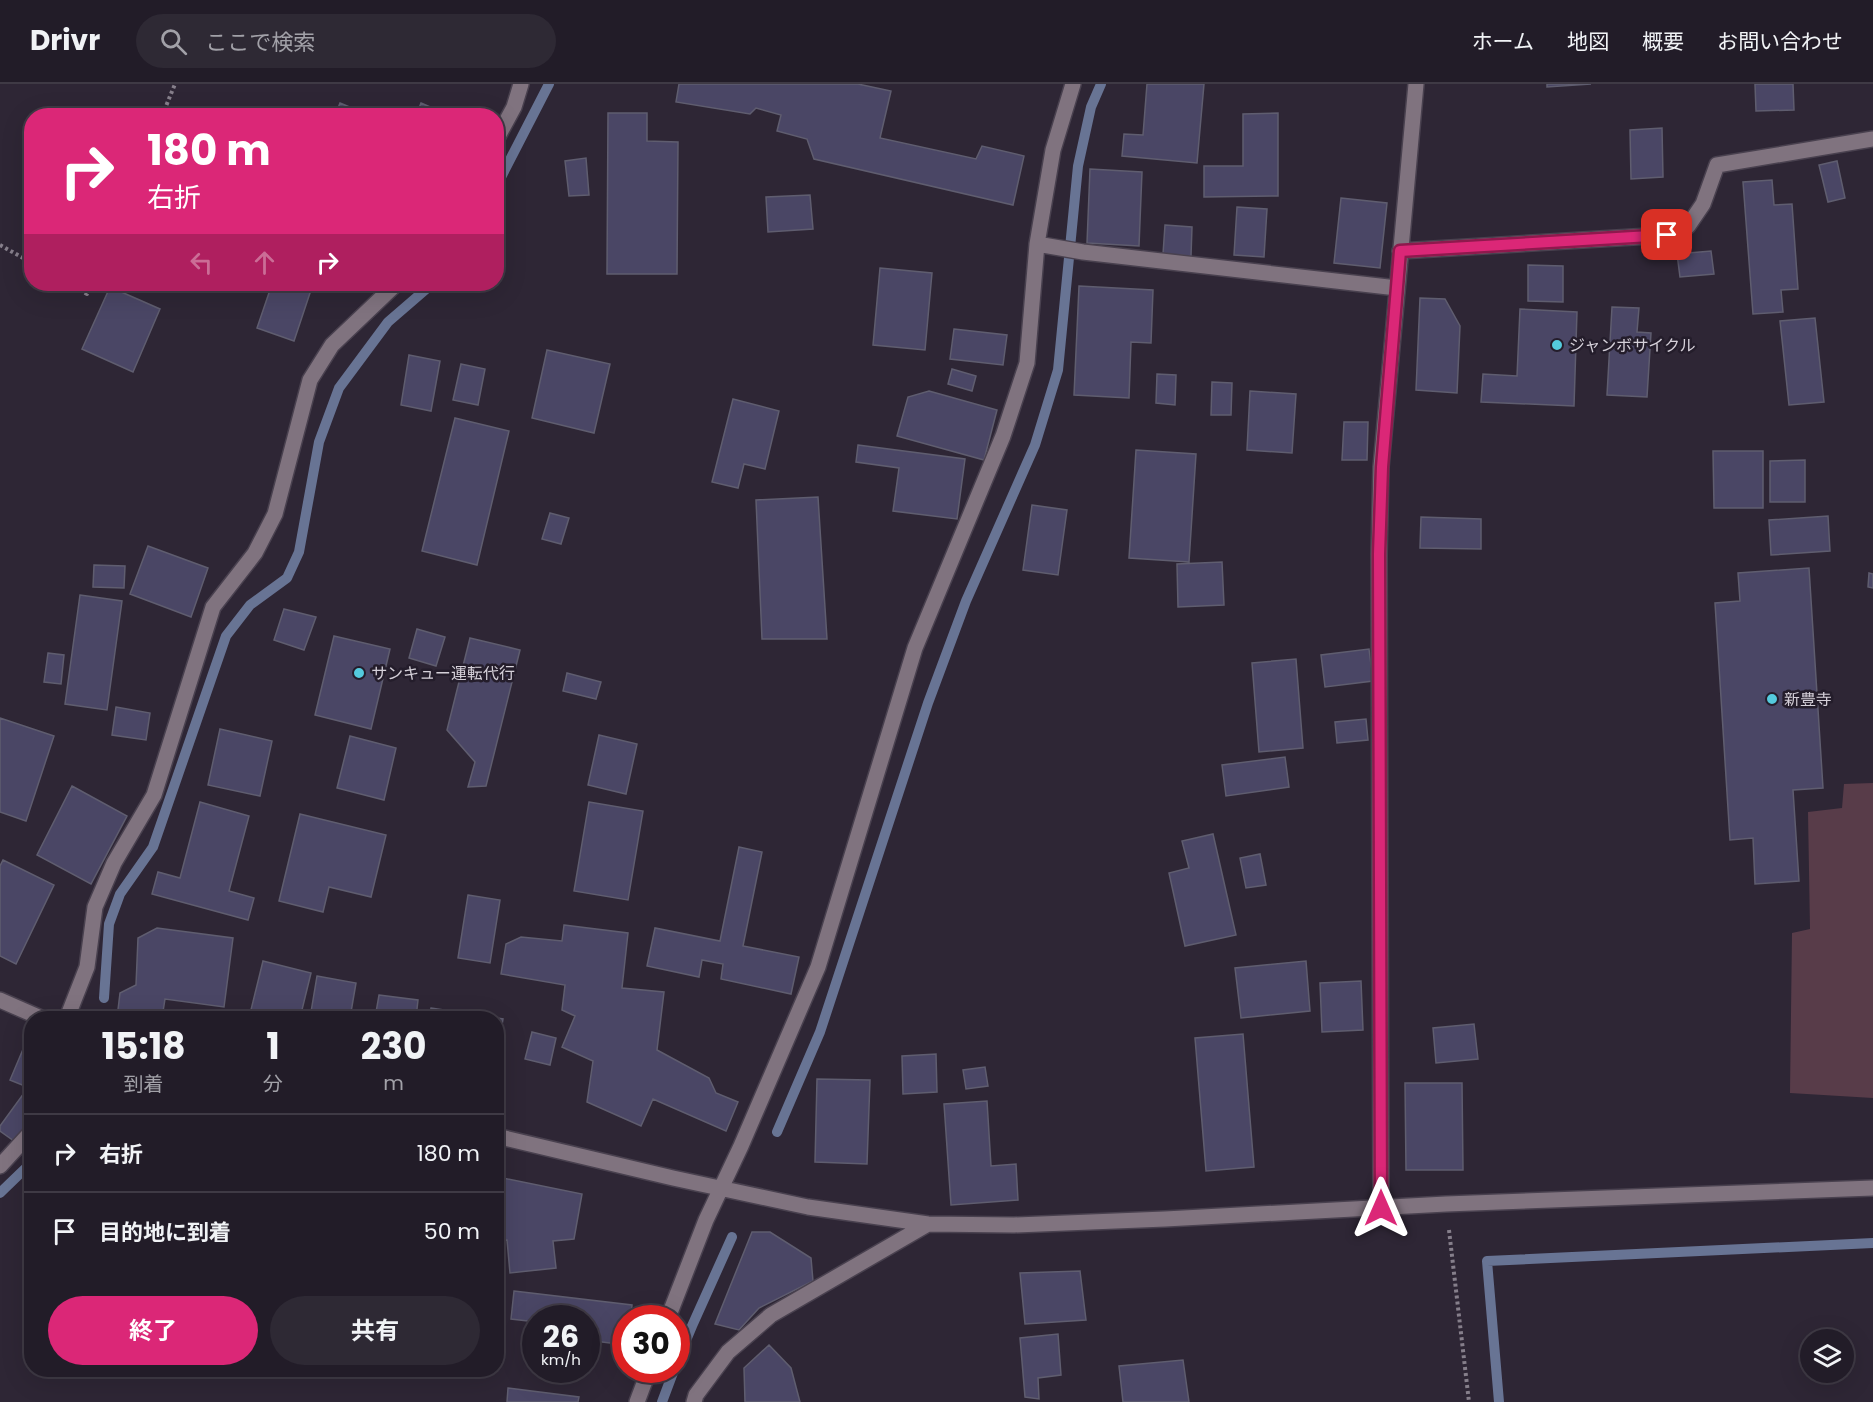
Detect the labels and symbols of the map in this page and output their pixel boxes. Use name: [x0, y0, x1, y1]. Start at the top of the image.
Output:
pin: [1641, 209, 1692, 260]
place label: ジャンボサイクル: [1569, 334, 1695, 357]
marker: ジャンボサイクル: [1550, 338, 1564, 352]
place label: サンキュー運転代行: [371, 662, 515, 685]
marker: サンキュー運転代行: [352, 666, 366, 680]
place label: 新豊寺: [1784, 688, 1832, 711]
marker: 新豊寺: [1765, 692, 1779, 706]
position arrow: [1349, 1176, 1413, 1240]
speed limit sign: 30: [612, 1305, 690, 1383]

